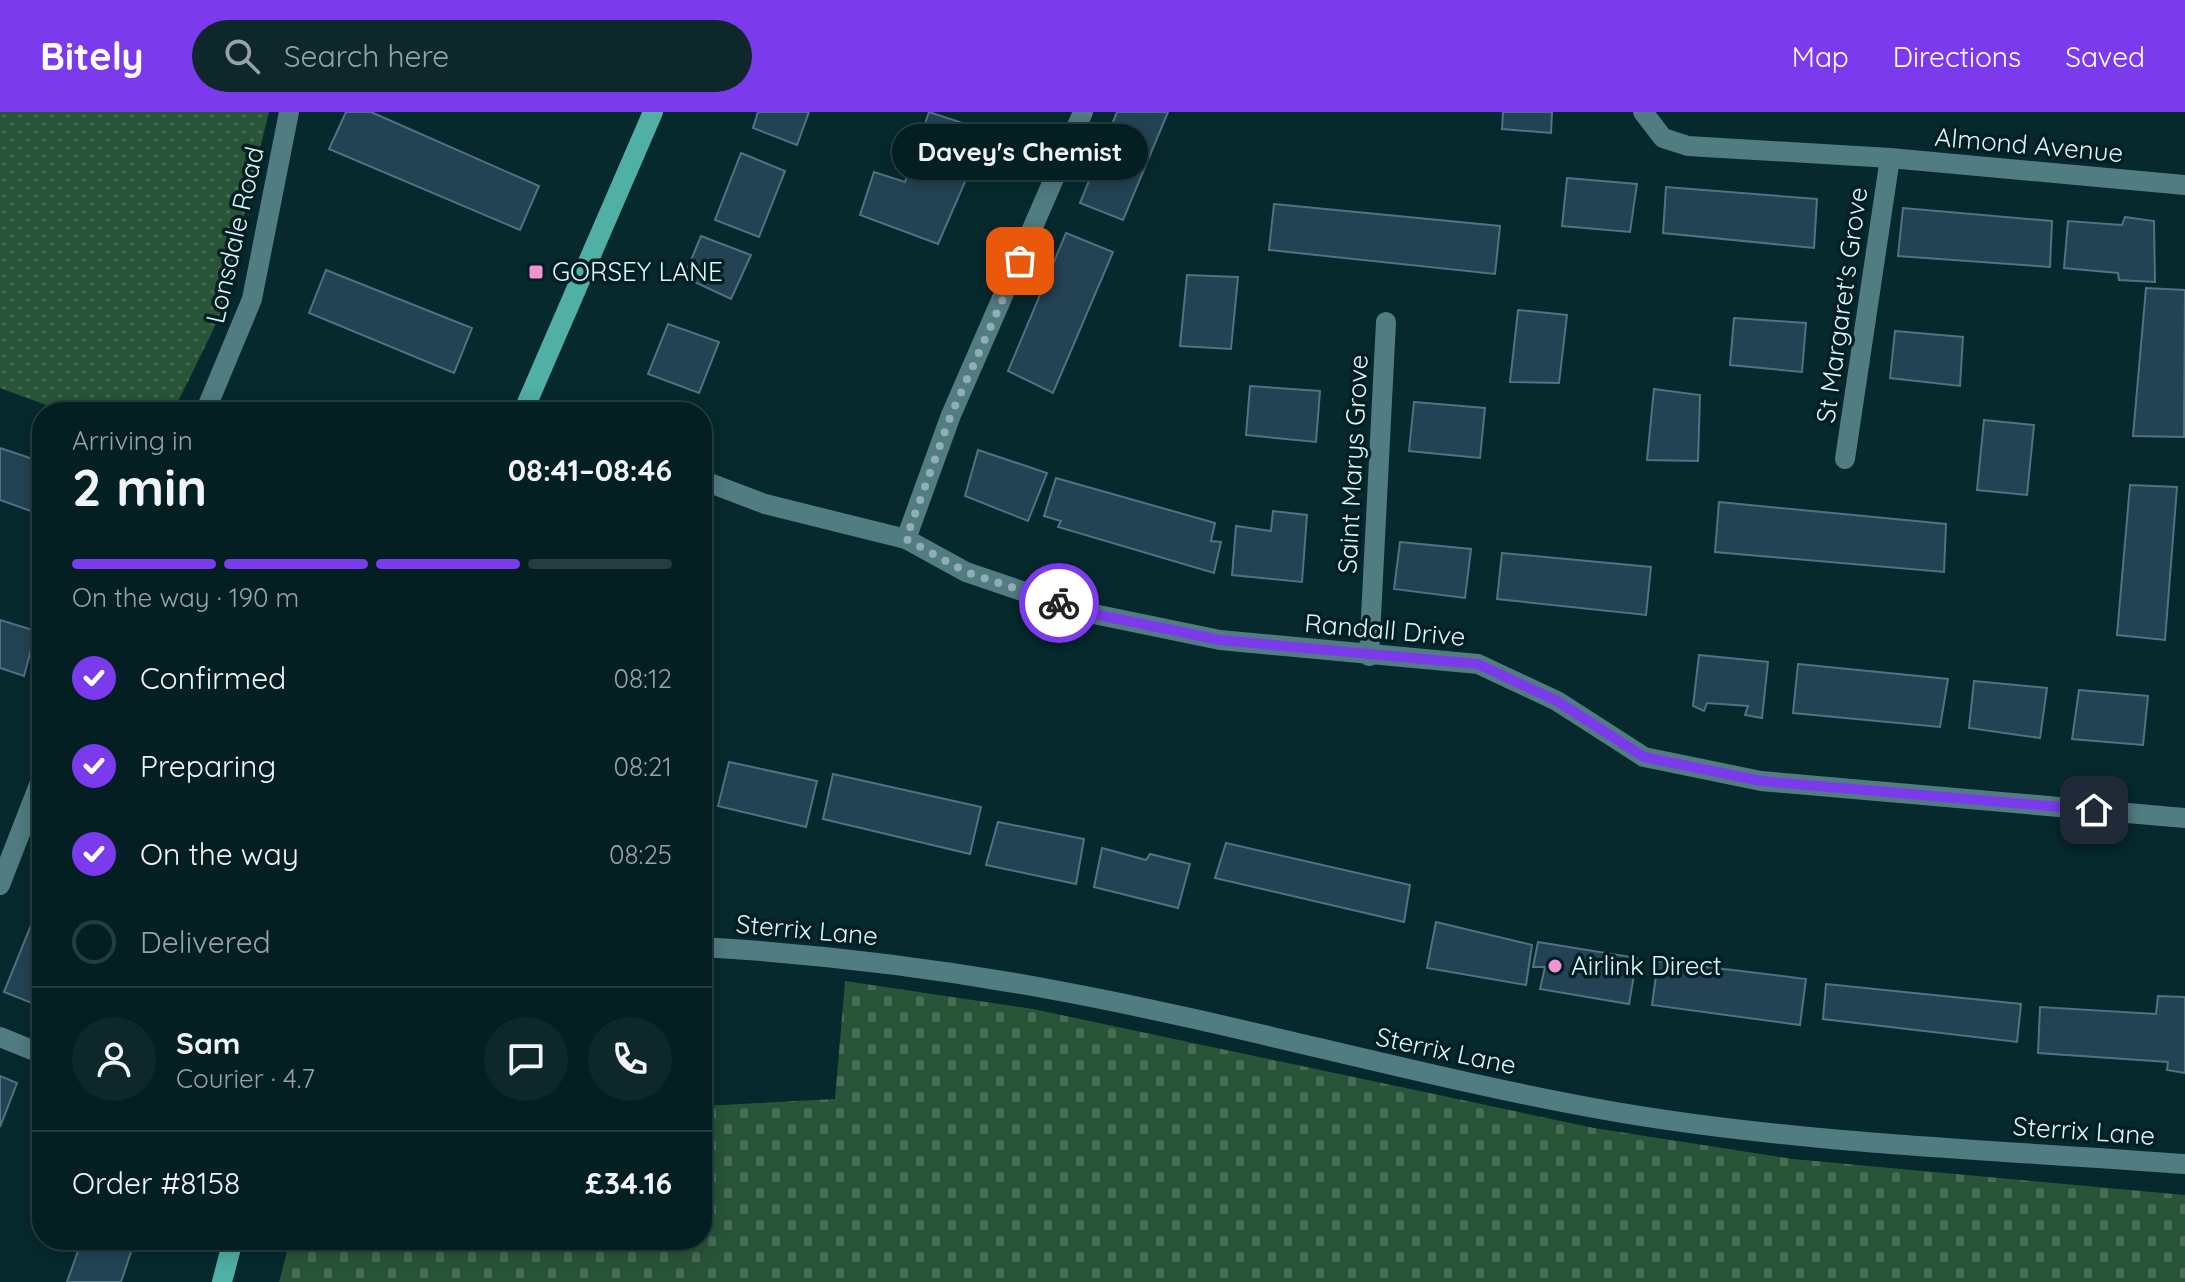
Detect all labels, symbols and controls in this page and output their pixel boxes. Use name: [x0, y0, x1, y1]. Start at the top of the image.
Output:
search box: [192, 20, 752, 92]
text: Bitely: [40, 32, 144, 80]
icon: search: [220, 34, 264, 78]
text: Search here: [284, 37, 449, 75]
text: Map: [1792, 39, 1849, 74]
text: Directions: [1893, 39, 2021, 74]
text: Saved: [2065, 39, 2145, 74]
street label: Almond Avenue: [1933, 120, 2125, 169]
callout: Davey's Chemist: [892, 125, 1148, 181]
text: Davey's Chemist: [917, 135, 1123, 168]
street label: Lonsdale Road: [198, 143, 271, 326]
street label: St Margaret's Grove: [1809, 185, 1874, 425]
pin: [986, 227, 1054, 295]
icon: bag: [998, 239, 1042, 283]
place label: GORSEY LANE: [552, 255, 723, 288]
marker: GORSEY LANE: [527, 263, 545, 281]
street label: Saint Marys Grove: [1330, 354, 1375, 574]
text: Arriving in: [72, 424, 193, 457]
text: 08:41–08:46: [508, 451, 672, 489]
text: 2 min: [72, 454, 207, 519]
courier: [1019, 563, 1099, 643]
text: On the way · 190 m: [72, 581, 299, 614]
icon: bike: [1037, 581, 1081, 625]
street label: Randall Drive: [1303, 606, 1467, 653]
icon: check: [72, 656, 116, 700]
text: Confirmed: [140, 659, 286, 697]
text: 08:12: [614, 662, 672, 695]
icon: check: [72, 744, 116, 788]
text: Preparing: [140, 747, 276, 785]
text: 08:21: [614, 750, 672, 783]
pin: [2060, 776, 2128, 844]
icon: home: [2072, 788, 2116, 832]
icon: check: [72, 832, 116, 876]
text: On the way: [140, 835, 299, 873]
text: 08:25: [609, 838, 672, 871]
street label: Sterrix Lane: [735, 907, 879, 952]
text: Delivered: [140, 923, 271, 961]
place label: Airlink Direct: [1571, 949, 1722, 982]
marker: Airlink Direct: [1546, 957, 1564, 975]
button: person: [72, 1017, 156, 1101]
button: chat: [484, 1017, 568, 1101]
button: phone: [588, 1017, 672, 1101]
street label: Sterrix Lane: [1373, 1020, 1519, 1081]
text: Sam: [176, 1024, 240, 1062]
text: Courier · 4.7: [176, 1062, 315, 1095]
street label: Sterrix Lane: [2012, 1109, 2156, 1152]
text: Order #8158: [72, 1164, 240, 1202]
text: £34.16: [585, 1164, 672, 1202]

